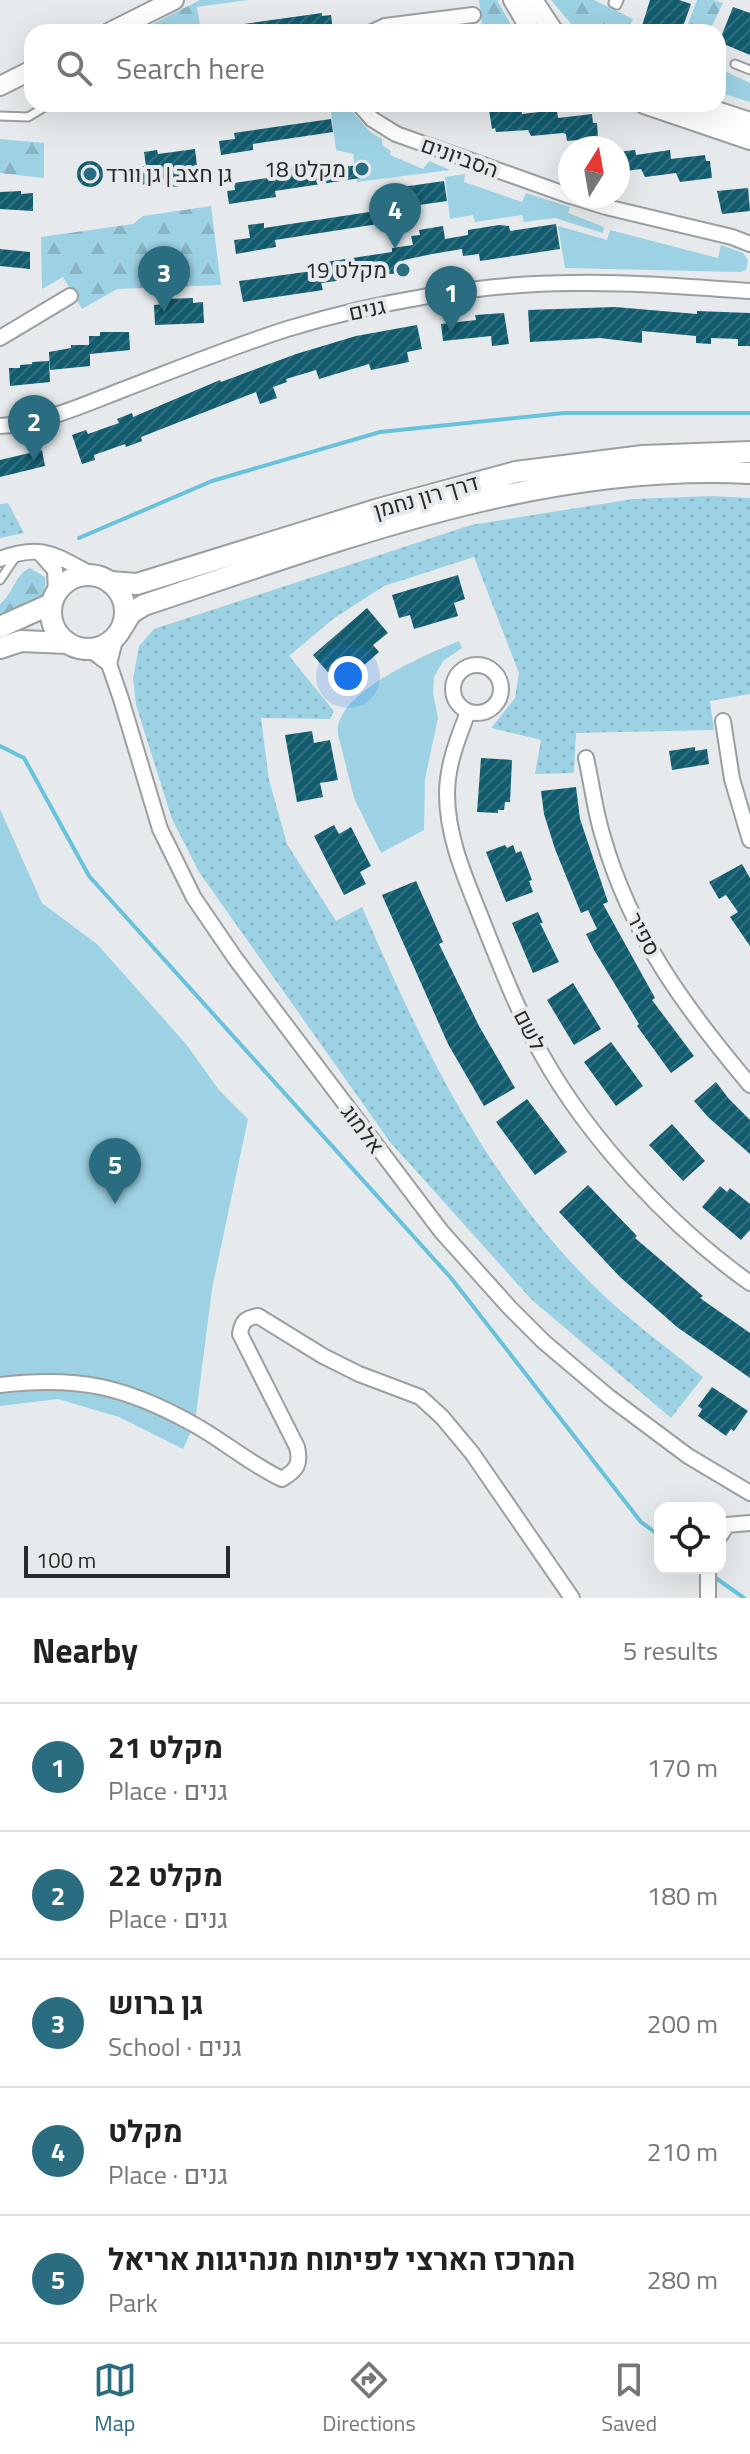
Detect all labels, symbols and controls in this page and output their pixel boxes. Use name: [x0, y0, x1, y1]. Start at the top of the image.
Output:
search box: [24, 24, 726, 112]
text: Search here: [116, 45, 265, 91]
icon: search: [52, 46, 96, 90]
street label: הסביונים: [416, 127, 504, 187]
north arrow: [558, 136, 630, 208]
place label: מקלט 18: [264, 152, 346, 186]
place label: גן חצב | גן וורד: [106, 157, 232, 191]
marker: מקלט 18: [353, 160, 371, 178]
marker: גן חצב | גן וורד: [81, 165, 99, 183]
pin: 4: [369, 183, 421, 249]
pin: 3: [138, 246, 190, 312]
place label: מקלט 19: [305, 253, 387, 287]
marker: מקלט 19: [394, 261, 412, 279]
pin: 1: [425, 266, 477, 332]
street label: גנים: [345, 289, 389, 329]
pin: 2: [8, 395, 60, 461]
street label: דרך רון נחמן: [369, 465, 483, 527]
your location: [328, 656, 368, 696]
street label: ספיר: [618, 906, 670, 962]
street label: לשם: [505, 1003, 555, 1057]
street label: אלמוג: [333, 1097, 393, 1161]
pin: 5: [89, 1138, 141, 1204]
map controls: [654, 1502, 726, 1574]
button: locate: [654, 1502, 726, 1574]
scale bar: [24, 1542, 230, 1578]
text: 100 m: [36, 1543, 96, 1577]
text: Nearby: [32, 1624, 138, 1676]
text: 5 results: [623, 1631, 718, 1670]
text: מקלט 21: [108, 1724, 223, 1770]
text: 1: [51, 1748, 65, 1787]
text: 170 m: [647, 1748, 718, 1787]
text: Place · גנים: [108, 1771, 228, 1810]
text: מקלט 22: [108, 1852, 223, 1898]
text: 2: [51, 1876, 65, 1915]
text: 180 m: [647, 1876, 718, 1915]
text: Place · גנים: [108, 1899, 228, 1938]
text: גן ברוש: [108, 1980, 204, 2026]
text: 3: [51, 2004, 65, 2043]
text: 200 m: [647, 2004, 718, 2043]
text: School · גנים: [108, 2027, 242, 2066]
text: מקלט: [108, 2108, 183, 2154]
text: 4: [51, 2132, 65, 2171]
text: 210 m: [647, 2132, 718, 2171]
text: Place · גנים: [108, 2155, 228, 2194]
text: המרכז הארצי לפיתוח מנהיגות אריאל: [108, 2236, 575, 2282]
text: 5: [51, 2260, 65, 2299]
text: 280 m: [647, 2260, 718, 2299]
text: Park: [108, 2283, 158, 2322]
tab: Map: [93, 2358, 137, 2440]
tab: Directions: [322, 2358, 416, 2440]
tab: Saved: [601, 2358, 657, 2440]

